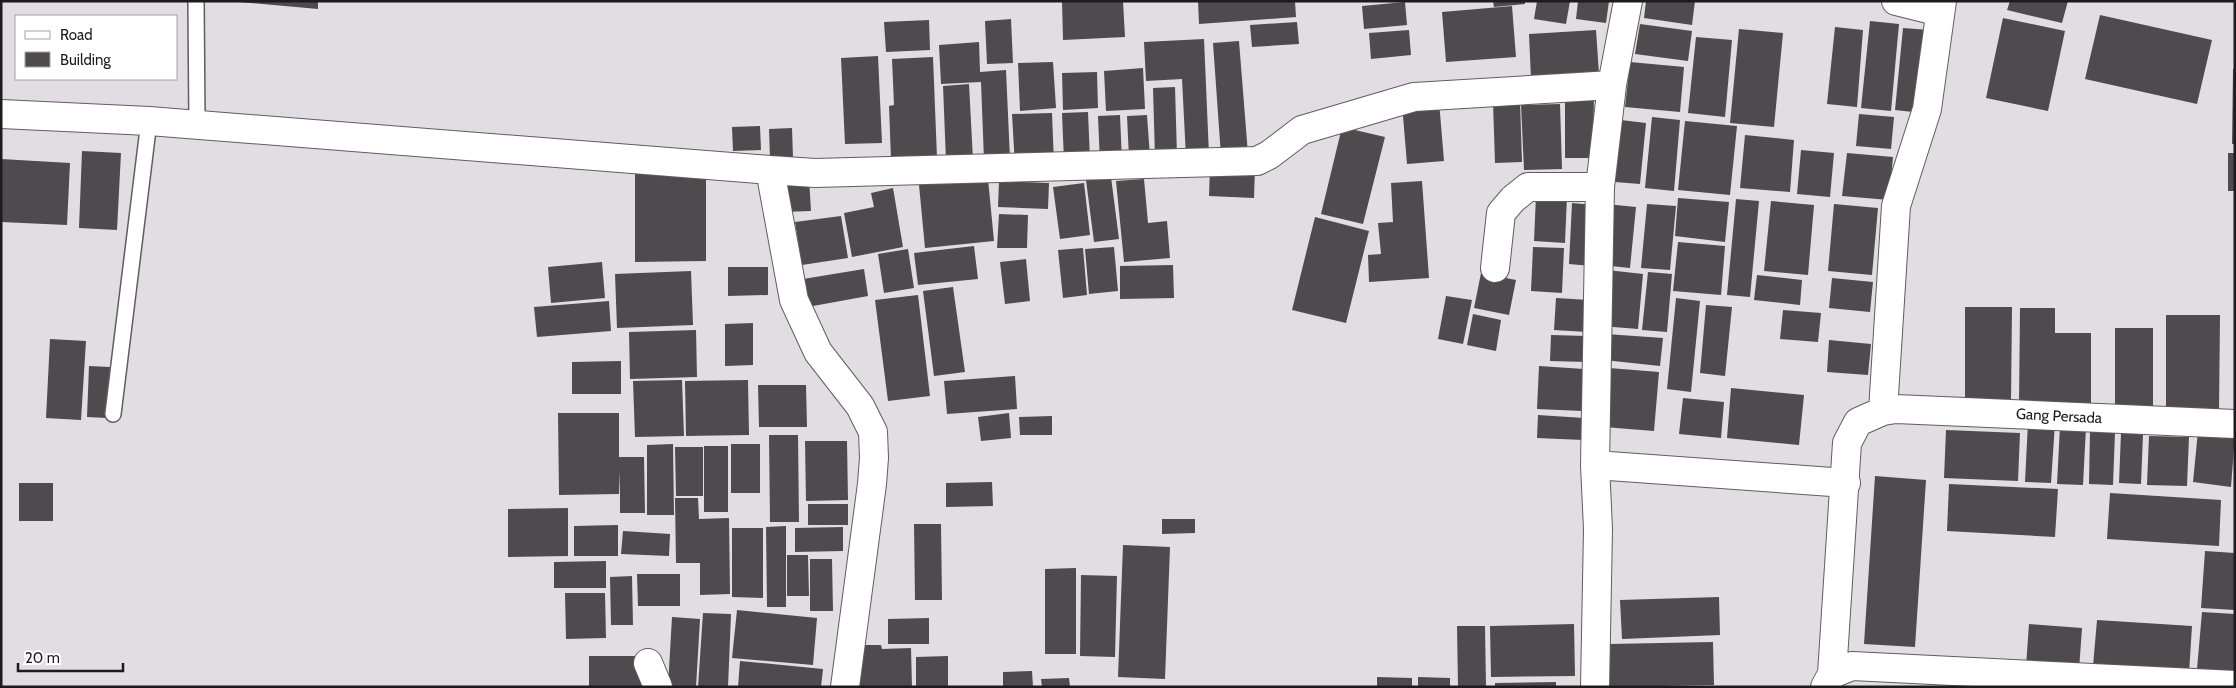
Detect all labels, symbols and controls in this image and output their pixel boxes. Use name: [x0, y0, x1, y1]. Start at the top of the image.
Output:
legend: [15, 15, 178, 80]
text: Road: [60, 26, 93, 44]
text: Building: [60, 51, 111, 69]
street label: Gang Persada: [2015, 405, 2103, 427]
scale bar: [18, 640, 122, 672]
text: 20 m: [25, 649, 60, 667]

